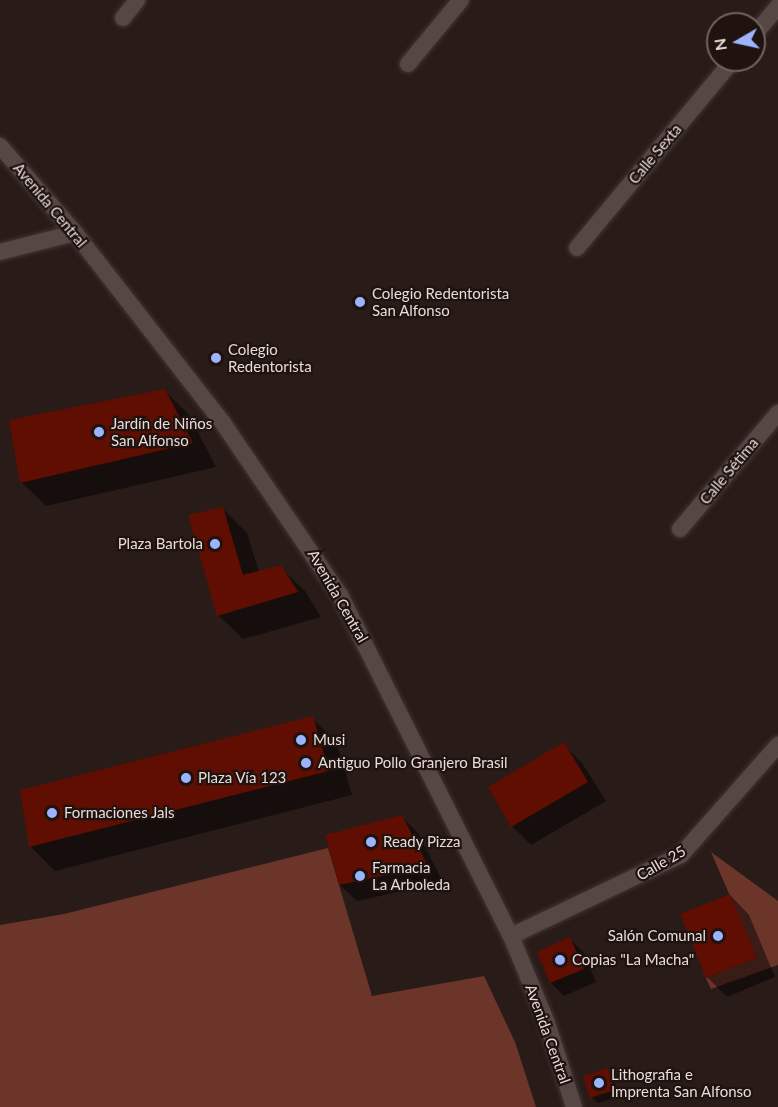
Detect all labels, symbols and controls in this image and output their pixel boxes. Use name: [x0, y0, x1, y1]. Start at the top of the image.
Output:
north arrow: [706, 12, 766, 72]
text: N: [709, 37, 730, 52]
street label: Calle Sexta: [625, 120, 685, 188]
street label: Avenida Central: [10, 159, 90, 251]
place label: Colegio Redentorista San Alfonso: [372, 284, 509, 319]
marker: Colegio Redentorista San Alfonso: [353, 295, 367, 309]
place label: Colegio Redentorista: [228, 340, 312, 375]
marker: Colegio Redentorista: [209, 351, 223, 365]
place label: Jardín de Niños San Alfonso: [111, 414, 212, 449]
marker: Jardín de Niños San Alfonso: [92, 425, 106, 439]
street label: Calle Sétima: [696, 434, 762, 508]
place label: Plaza Bartola: [118, 535, 203, 553]
marker: Plaza Bartola: [208, 537, 222, 551]
street label: Avenida Central: [304, 546, 372, 646]
place label: Musi: [313, 731, 345, 749]
marker: Musi: [294, 733, 308, 747]
place label: Antiguo Pollo Granjero Brasil: [318, 754, 508, 772]
marker: Antiguo Pollo Granjero Brasil: [299, 756, 313, 770]
place label: Plaza Vía 123: [198, 769, 287, 787]
marker: Plaza Vía 123: [179, 771, 193, 785]
place label: Formaciones Jals: [64, 804, 175, 822]
marker: Formaciones Jals: [45, 806, 59, 820]
place label: Ready Pizza: [383, 833, 461, 851]
marker: Ready Pizza: [364, 835, 378, 849]
street label: Calle 25: [633, 842, 689, 884]
place label: Farmacia La Arboleda: [372, 858, 451, 893]
marker: Farmacia La Arboleda: [353, 869, 367, 883]
place label: Salón Comunal: [608, 927, 706, 945]
marker: Salón Comunal: [711, 929, 725, 943]
place label: Copias "La Macha": [572, 951, 694, 969]
marker: Copias "La Macha": [553, 953, 567, 967]
street label: Avenida Central: [522, 982, 574, 1086]
place label: Lithografia e Imprenta San Alfonso: [611, 1065, 752, 1100]
marker: Lithografia e Imprenta San Alfonso: [592, 1076, 606, 1090]

